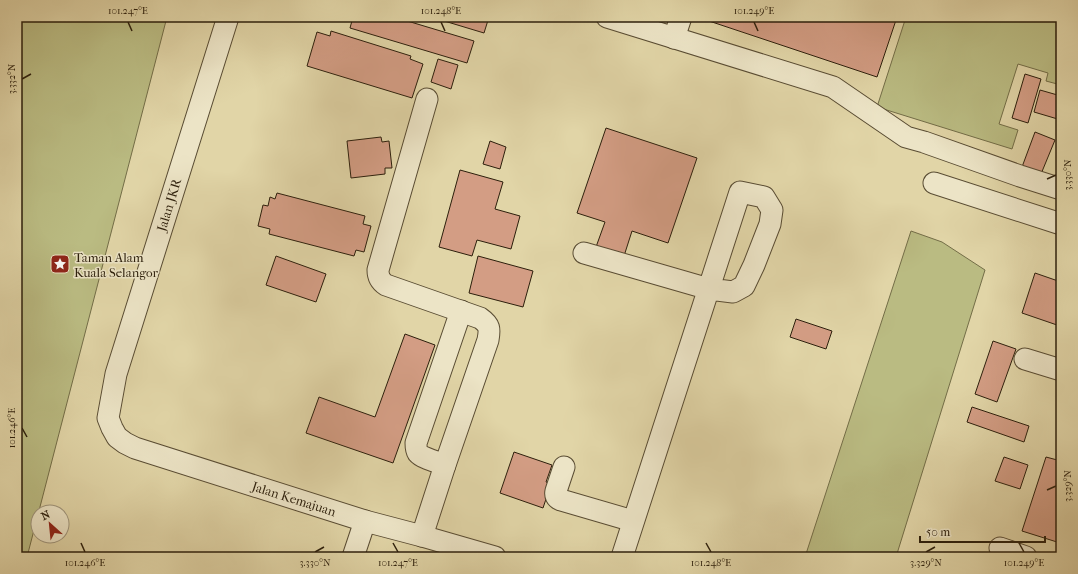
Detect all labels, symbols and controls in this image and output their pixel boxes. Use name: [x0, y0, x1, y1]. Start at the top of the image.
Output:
text: 101.247°E: [108, 5, 148, 17]
text: 101.248°E: [421, 5, 461, 17]
text: 101.249°E: [734, 5, 774, 17]
text: 3.332°N: [6, 63, 18, 94]
text: 3.330°N: [1062, 159, 1074, 191]
street label: Jalan JKR: [154, 176, 184, 234]
place label: Taman Alam Kuala Selangor: [74, 250, 159, 280]
place icon: Taman Alam Kuala Selangor: [49, 253, 71, 275]
text: 101.246°E: [6, 408, 18, 448]
text: 3.329°N: [1062, 470, 1074, 502]
street label: Jalan Kemajuan: [249, 478, 338, 519]
north arrow: [30, 504, 70, 544]
text: N: [39, 508, 53, 523]
scale bar: [920, 518, 1045, 544]
text: 50 m: [926, 525, 950, 539]
text: 101.246°E: [65, 557, 105, 569]
text: 3.330°N: [300, 557, 331, 569]
text: 101.247°E: [378, 557, 418, 569]
text: 101.248°E: [691, 557, 731, 569]
text: 3.329°N: [910, 557, 942, 569]
text: 101.249°E: [1004, 557, 1044, 569]

